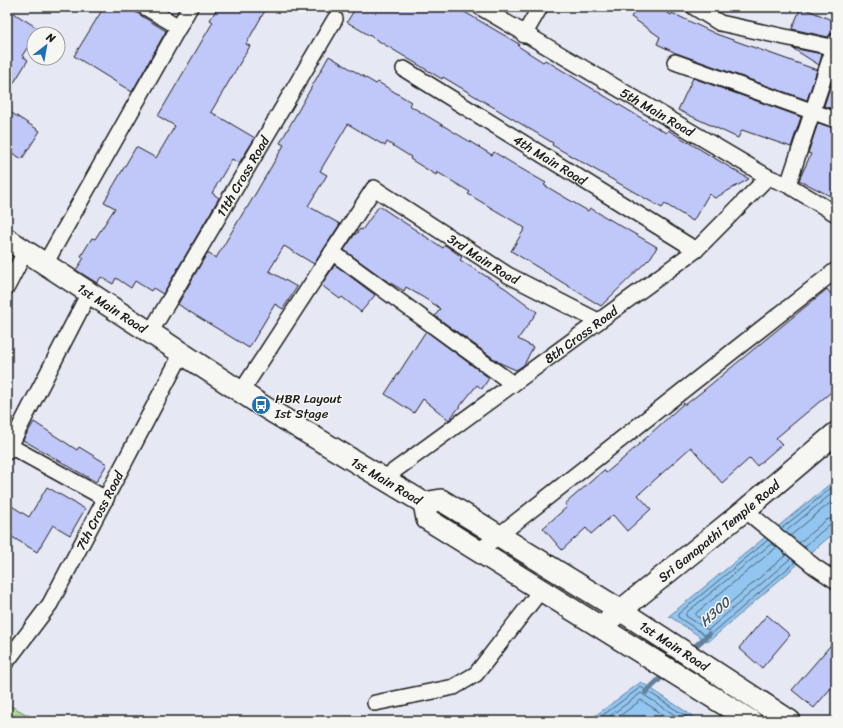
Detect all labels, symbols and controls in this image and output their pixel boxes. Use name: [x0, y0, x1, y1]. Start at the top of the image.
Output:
north arrow: [26, 26, 66, 66]
text: N: [42, 27, 59, 48]
street label: 5th Main Road: [616, 81, 700, 143]
street label: 4th Main Road: [509, 128, 592, 192]
street label: 11th Cross Road: [210, 130, 276, 221]
street label: 3rd Main Road: [443, 227, 525, 291]
street label: 1st Main Road: [73, 277, 153, 340]
street label: 8th Cross Road: [539, 299, 624, 369]
place label: HBR Layout Ist Stage: [274, 387, 343, 425]
bus stop icon: HBR Layout Ist Stage: [250, 394, 272, 416]
street label: 1st Main Road: [347, 450, 428, 511]
street label: 7th Cross Road: [69, 466, 130, 554]
street label: Sri Ganapathi Temple Road: [652, 473, 786, 588]
water label: H300: [694, 589, 738, 633]
street label: 1st Main Road: [635, 614, 715, 678]

